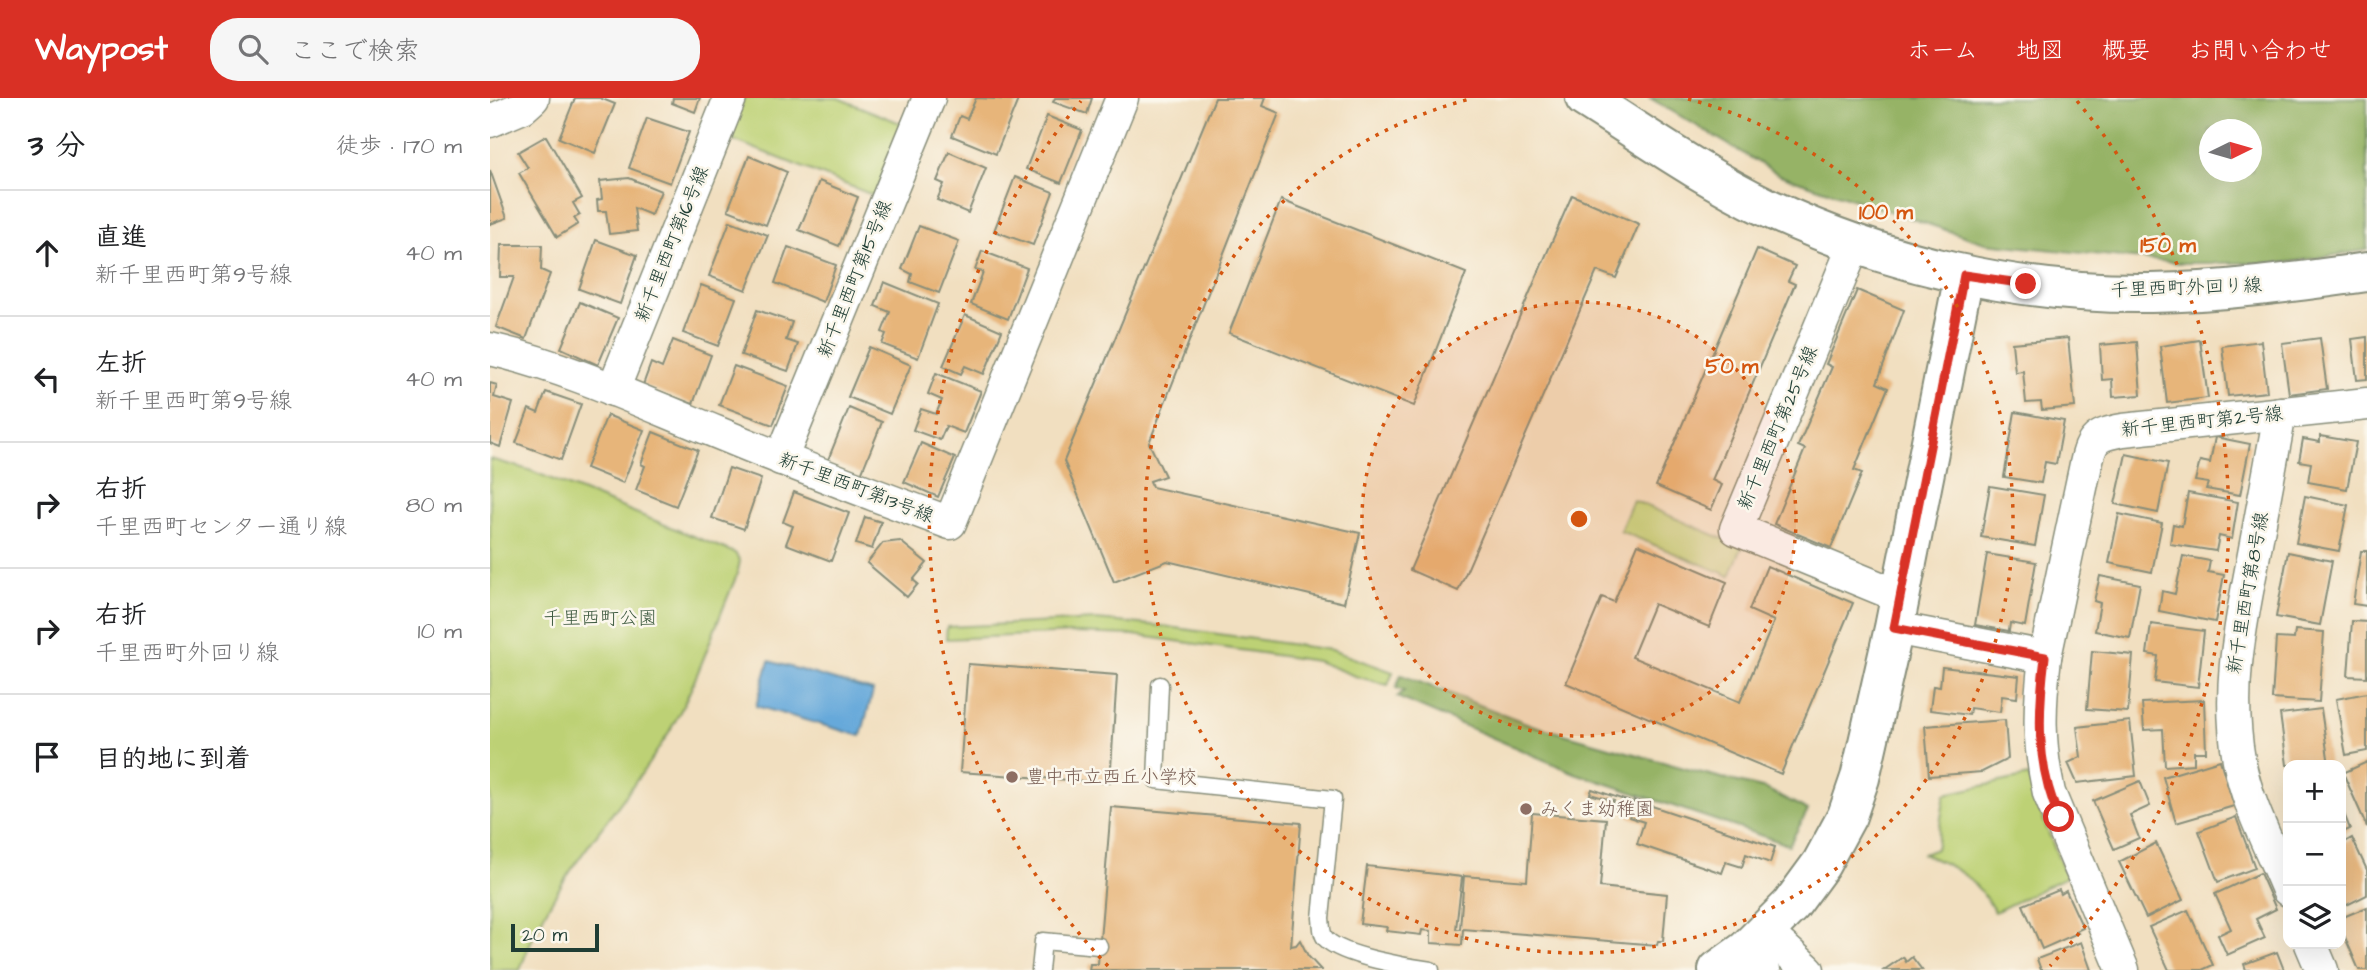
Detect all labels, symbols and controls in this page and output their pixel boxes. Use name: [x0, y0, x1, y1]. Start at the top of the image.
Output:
search box: [210, 18, 700, 81]
text: Waypost: [35, 26, 168, 72]
icon: search: [234, 30, 272, 68]
text: ここで検索: [290, 33, 420, 69]
text: ホーム: [1907, 34, 1978, 68]
text: 地図: [2016, 34, 2064, 68]
text: 概要: [2102, 34, 2150, 68]
text: お問い合わせ: [2188, 34, 2332, 68]
north arrow: [2199, 119, 2262, 182]
text: 3 分: [28, 125, 85, 167]
text: 徒歩 · 170 m: [336, 130, 462, 162]
street label: 新千里西町第16号線: [628, 162, 716, 326]
street label: 新千里西町第15号線: [811, 196, 899, 362]
text: 100 m: [1859, 198, 1914, 227]
text: 直進: [95, 219, 147, 255]
text: 150 m: [2140, 231, 2196, 260]
icon: ahead: [28, 234, 66, 272]
text: 40 m: [405, 237, 462, 269]
text: 新千里西町第9号線: [95, 259, 292, 291]
route end: [2010, 268, 2041, 299]
street label: 千里西町外回り線: [2110, 272, 2262, 304]
street label: 新千里西町第25号線: [1731, 342, 1825, 514]
text: 左折: [95, 345, 147, 381]
text: 50 m: [1706, 352, 1759, 381]
icon: left: [28, 360, 66, 398]
text: 40 m: [405, 363, 462, 395]
text: 新千里西町第9号線: [95, 385, 292, 417]
street label: 新千里西町第2号線: [2120, 400, 2284, 444]
street label: 新千里西町第13号線: [775, 446, 937, 530]
text: 右折: [95, 471, 147, 507]
icon: right: [28, 486, 66, 524]
text: 80 m: [405, 489, 462, 521]
centre of rings: [1567, 507, 1591, 531]
street label: 新千里西町第8号線: [2220, 510, 2276, 676]
text: 千里西町センター通り線: [95, 511, 347, 543]
text: 右折: [95, 597, 147, 633]
park label: 千里西町公園: [543, 605, 657, 632]
icon: right: [28, 612, 66, 650]
text: 10 m: [417, 615, 462, 647]
text: 千里西町外回り線: [95, 637, 279, 669]
icon: arrive: [28, 738, 66, 776]
text: 目的地に到着: [95, 741, 251, 777]
map controls: [2283, 760, 2346, 949]
button: +: [2283, 760, 2346, 823]
place label: 豊中市立西丘小学校: [1026, 764, 1197, 791]
marker: 豊中市立西丘小学校: [1004, 769, 1020, 785]
place label: みくま幼稚園: [1540, 796, 1654, 823]
marker: みくま幼稚園: [1518, 801, 1534, 817]
route start: [2043, 801, 2074, 832]
button: −: [2283, 823, 2346, 886]
button: layers: [2283, 886, 2346, 949]
scale bar: [511, 921, 598, 953]
text: 20 m: [522, 922, 567, 949]

